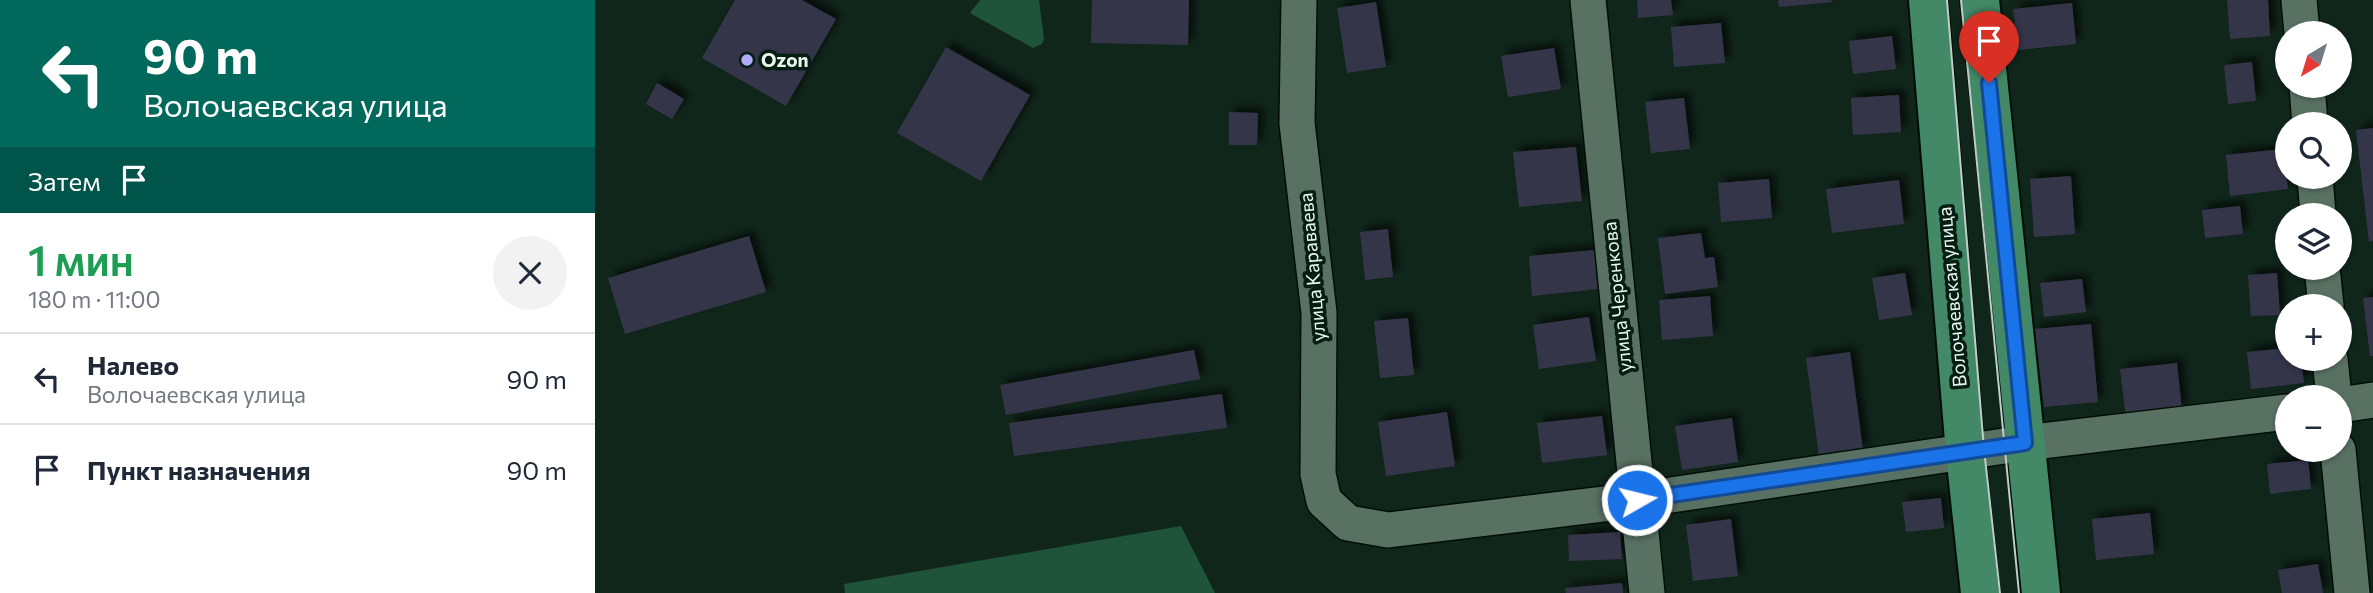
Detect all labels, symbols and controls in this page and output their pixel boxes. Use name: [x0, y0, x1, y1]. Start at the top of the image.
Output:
pin: [1959, 11, 2019, 83]
north arrow: [2275, 21, 2352, 98]
map controls: [2275, 21, 2352, 462]
icon: arrive: [1970, 22, 2008, 60]
text: 90 m: [143, 24, 258, 84]
icon: left: [28, 28, 119, 119]
place label: Ozon: [761, 48, 809, 71]
marker: Ozon: [739, 52, 755, 68]
text: Волочаевская улица: [143, 84, 448, 124]
button: search: [2275, 112, 2352, 189]
icon: arrive: [115, 161, 153, 199]
text: Затем: [28, 165, 101, 196]
street label: улица Караваева: [1294, 192, 1329, 342]
button: layers: [2275, 203, 2352, 280]
street label: Волочаевская улица: [1932, 206, 1971, 388]
street label: улица Черенкова: [1597, 221, 1636, 374]
text: 1 мин: [28, 233, 134, 285]
button: close: [493, 236, 567, 310]
text: 180 m · 11:00: [28, 285, 161, 313]
button: +: [2275, 294, 2352, 371]
text: Налево: [87, 349, 179, 380]
icon: left: [28, 360, 66, 398]
text: 90 m: [507, 363, 567, 394]
text: Волочаевская улица: [87, 380, 306, 408]
button: −: [2275, 385, 2352, 462]
icon: arrive: [28, 451, 66, 489]
text: Пункт назначения: [87, 454, 311, 485]
text: 90 m: [507, 454, 567, 485]
position arrow: [1600, 463, 1674, 537]

